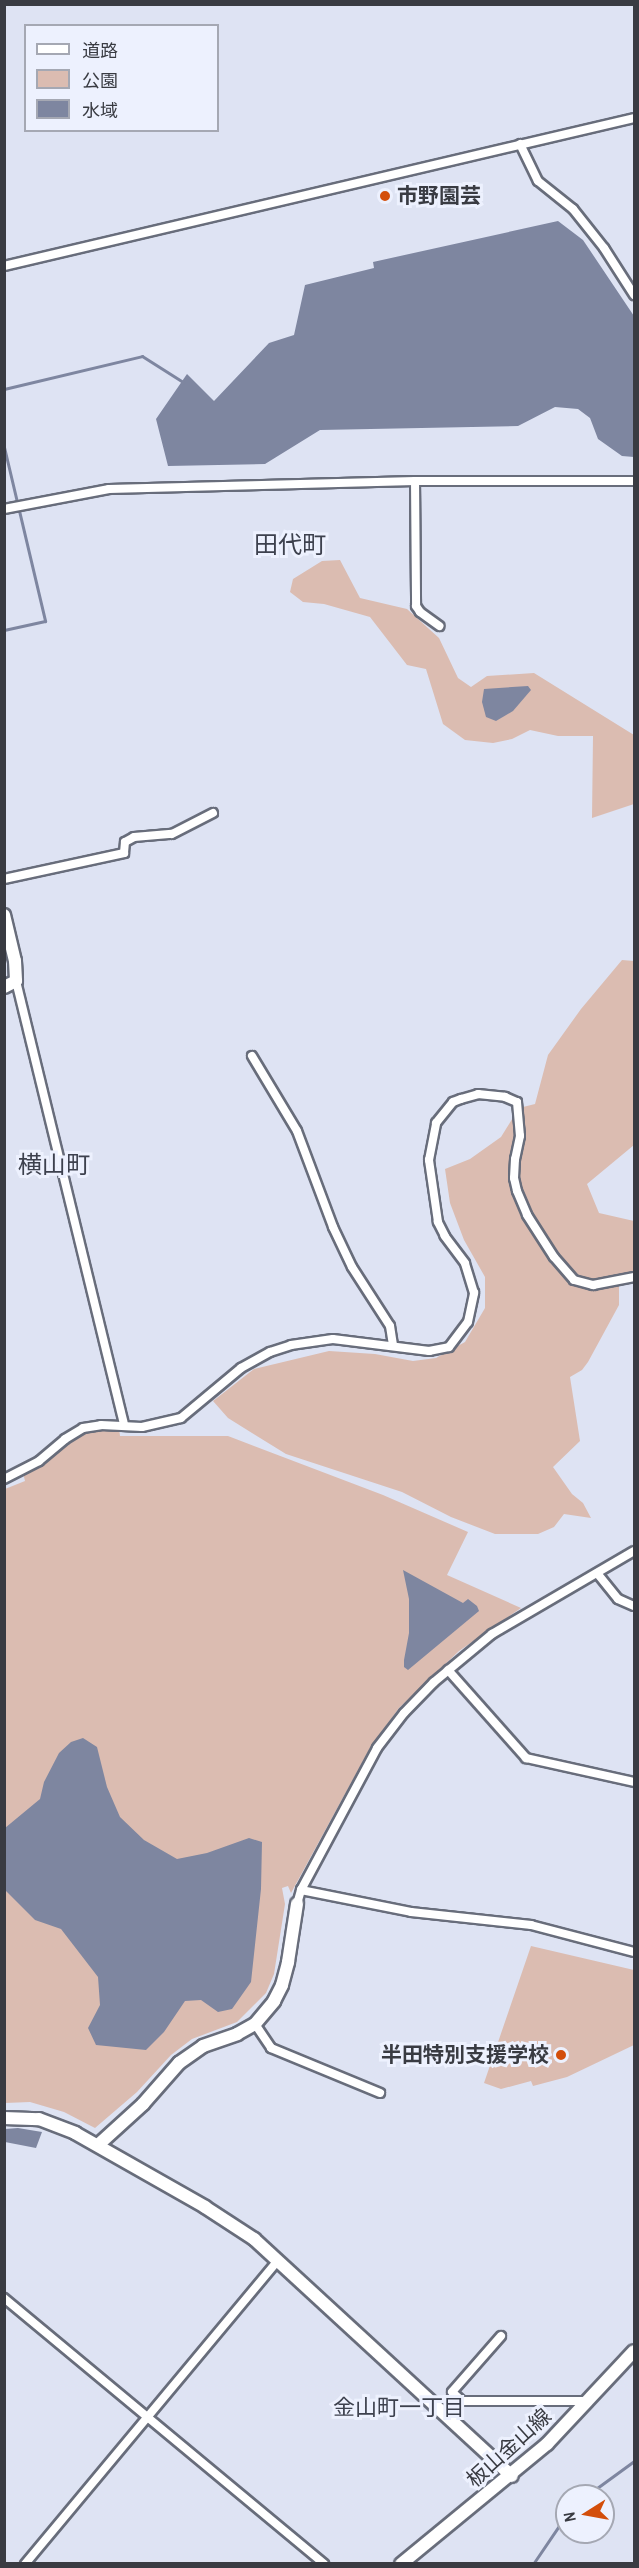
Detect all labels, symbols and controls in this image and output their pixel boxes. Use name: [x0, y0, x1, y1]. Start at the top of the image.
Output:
legend: [24, 24, 219, 132]
text: 道路: [82, 38, 118, 63]
text: 公園: [82, 68, 118, 93]
text: 水域: [82, 98, 118, 123]
place label: 市野園芸: [397, 183, 481, 209]
marker: 市野園芸: [378, 189, 392, 203]
district label: 田代町: [254, 531, 326, 559]
district label: 横山町: [18, 1151, 90, 1179]
place label: 半田特別支援学校: [381, 2042, 549, 2068]
marker: 半田特別支援学校: [554, 2048, 568, 2062]
district label: 金山町一丁目: [333, 2395, 465, 2421]
street label: 板山金山線: [462, 2404, 556, 2492]
north arrow: [555, 2484, 615, 2544]
text: N: [558, 2510, 581, 2524]

